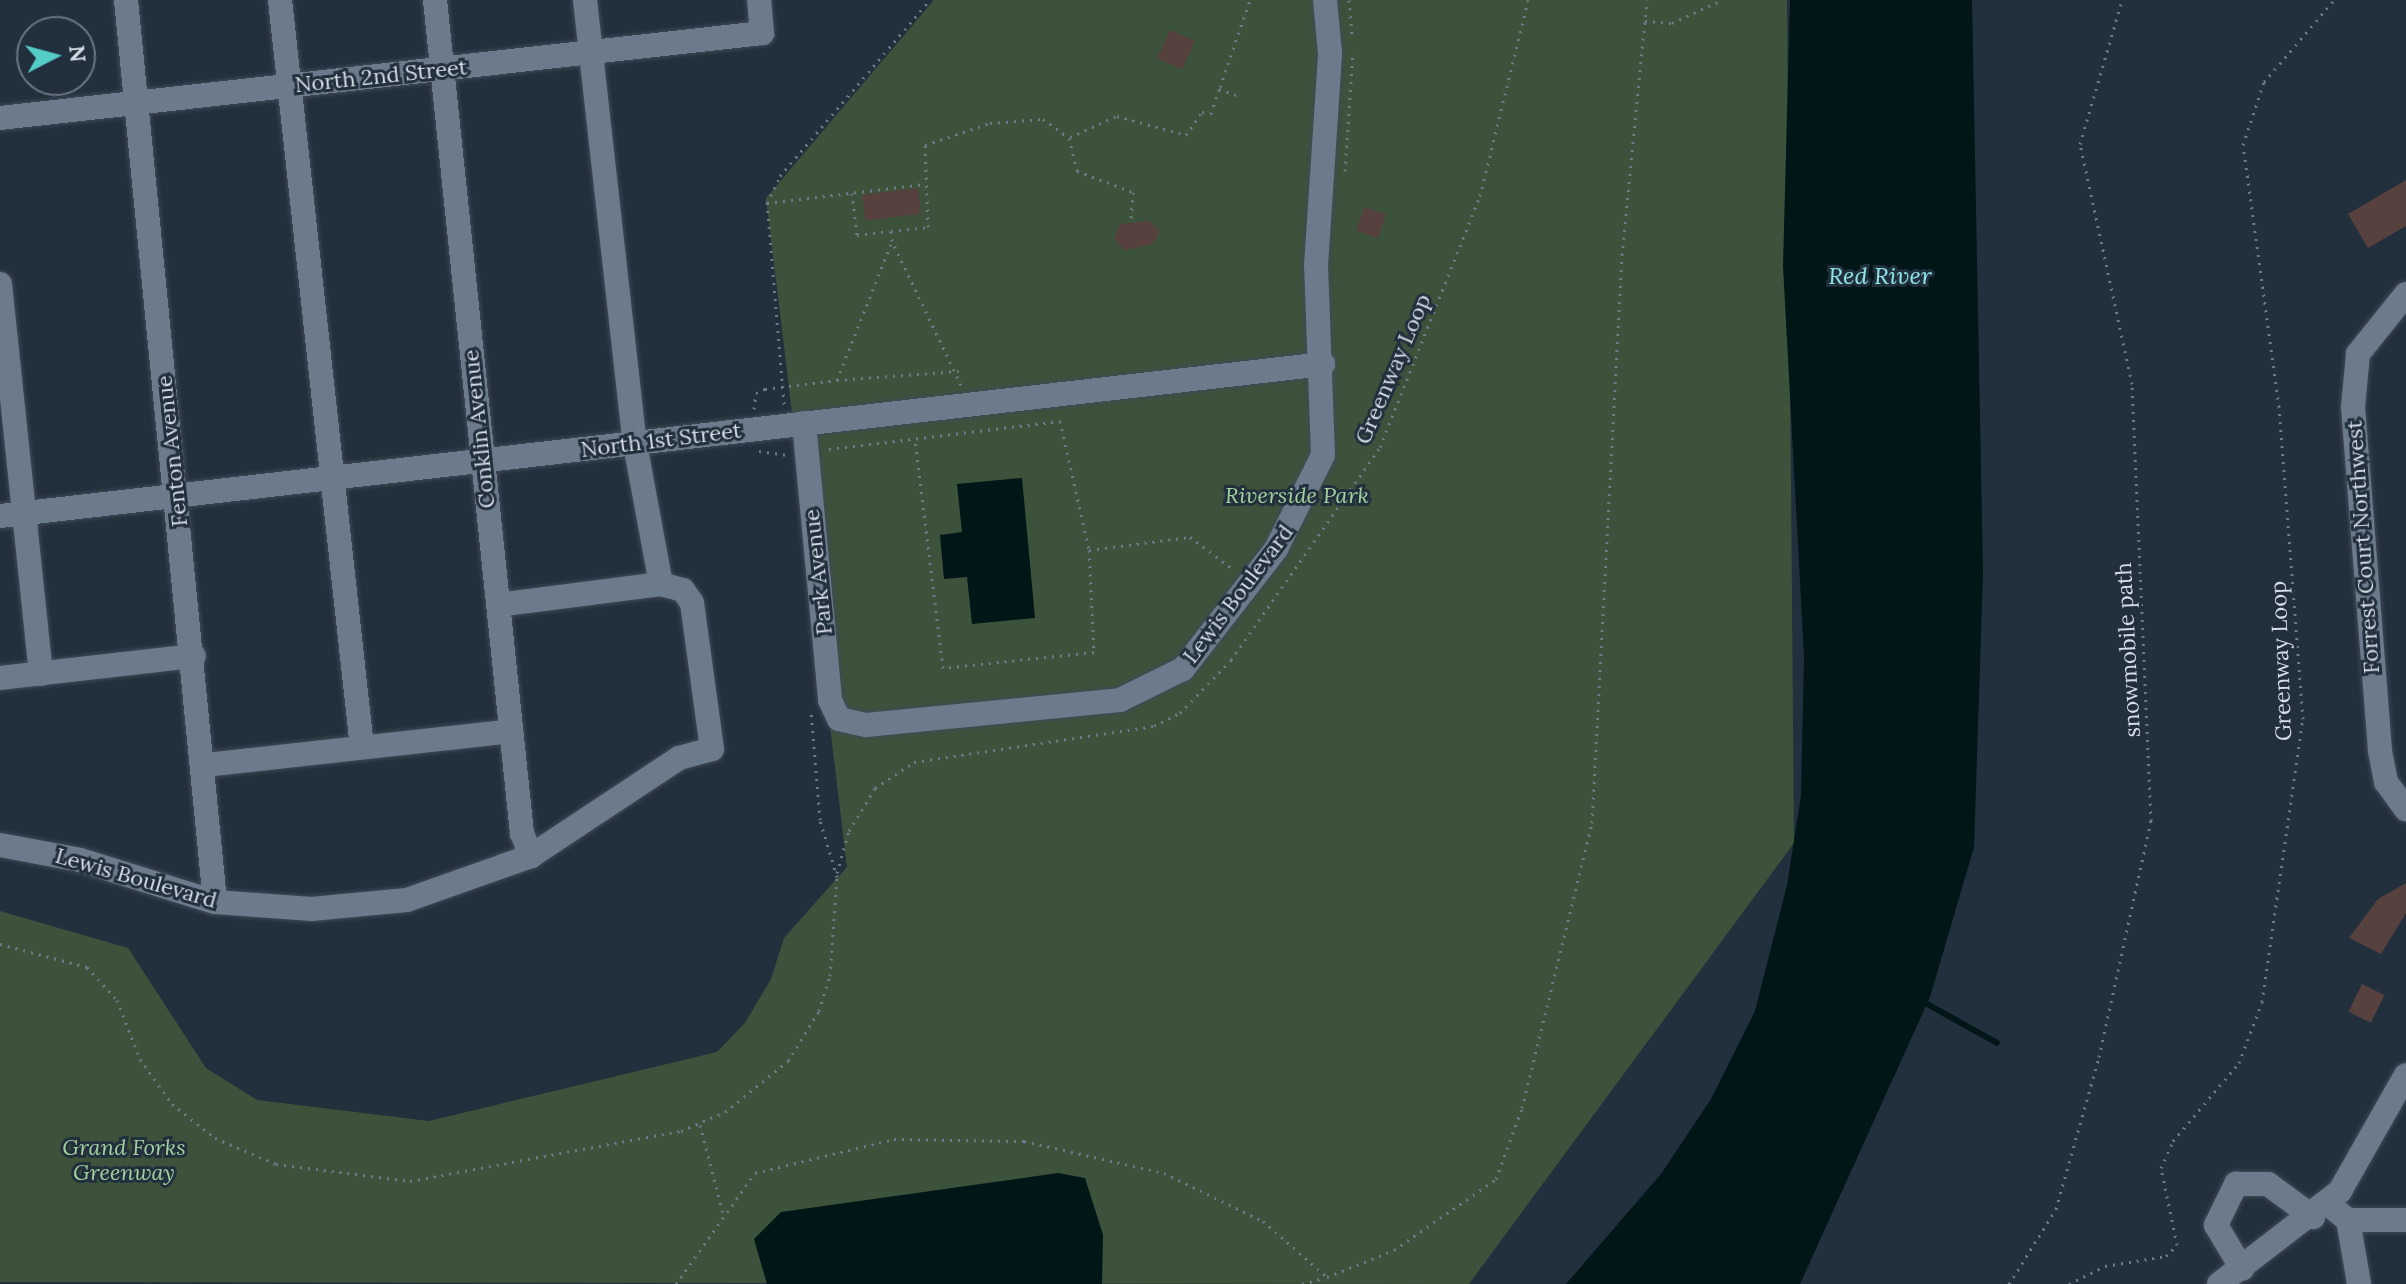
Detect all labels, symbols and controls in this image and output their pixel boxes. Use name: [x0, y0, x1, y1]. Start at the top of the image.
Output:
north arrow: [16, 16, 96, 96]
text: N: [63, 44, 93, 64]
street label: North 2nd Street: [294, 54, 468, 98]
water label: Red River: [1828, 262, 1932, 290]
street label: Greenway Loop: [1350, 290, 1436, 448]
street label: Conklin Avenue: [458, 348, 500, 510]
street label: Fenton Avenue: [151, 374, 193, 528]
street label: North 1st Street: [579, 417, 743, 463]
street label: Forrest Court Northwest: [2341, 419, 2385, 675]
park label: Riverside Park: [1225, 483, 1369, 509]
street label: Park Avenue: [798, 508, 838, 636]
street label: Lewis Boulevard: [1177, 520, 1299, 668]
street label: snowmobile path: [2110, 562, 2146, 738]
street label: Greenway Loop: [2265, 580, 2297, 742]
street label: Lewis Boulevard: [52, 842, 220, 914]
park label: Grand Forks Greenway: [62, 1134, 186, 1186]

